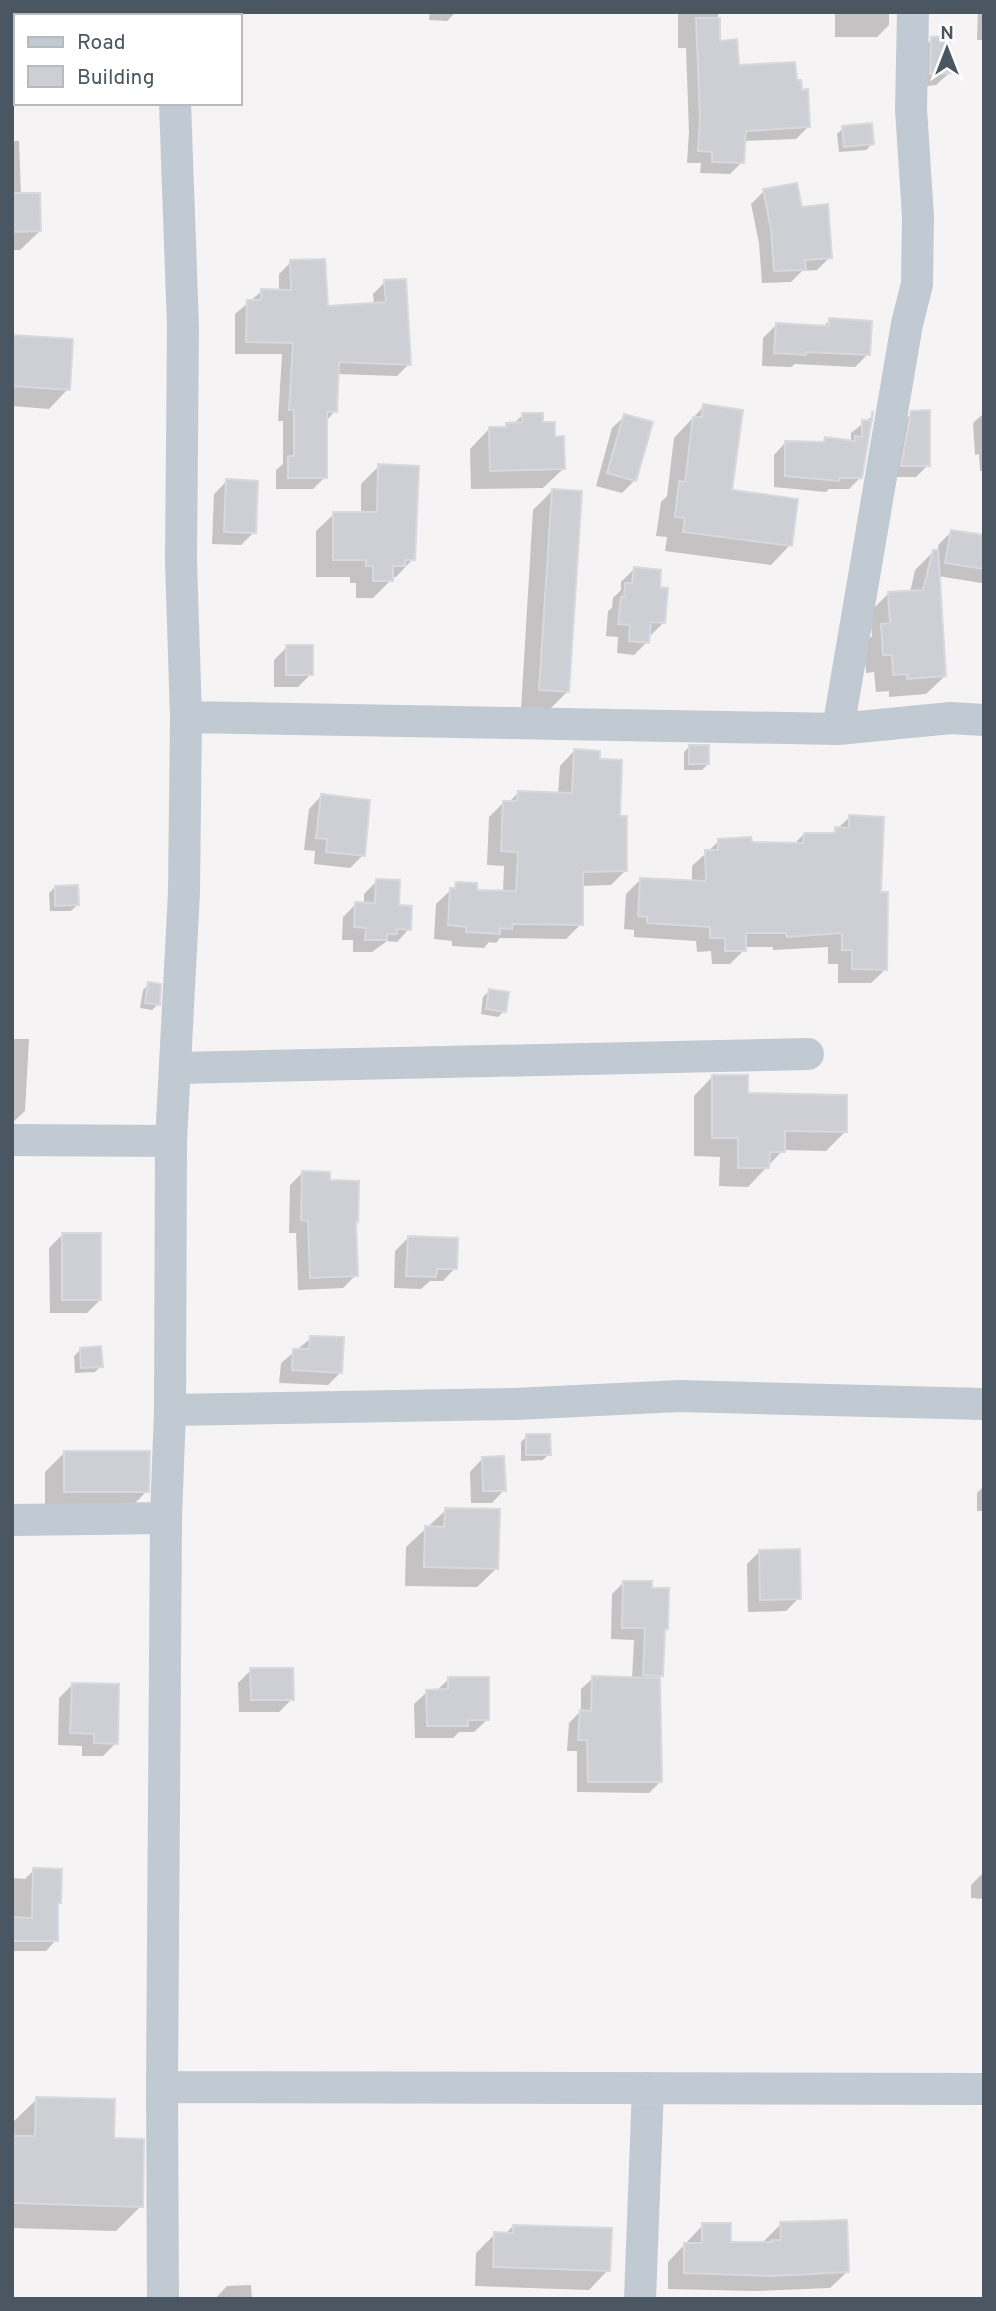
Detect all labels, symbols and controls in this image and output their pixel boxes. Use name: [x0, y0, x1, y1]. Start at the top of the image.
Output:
legend: [14, 14, 242, 105]
north arrow: [912, 14, 982, 84]
text: N: [940, 22, 954, 46]
text: Road: [77, 30, 126, 57]
text: Building: [77, 65, 155, 92]

